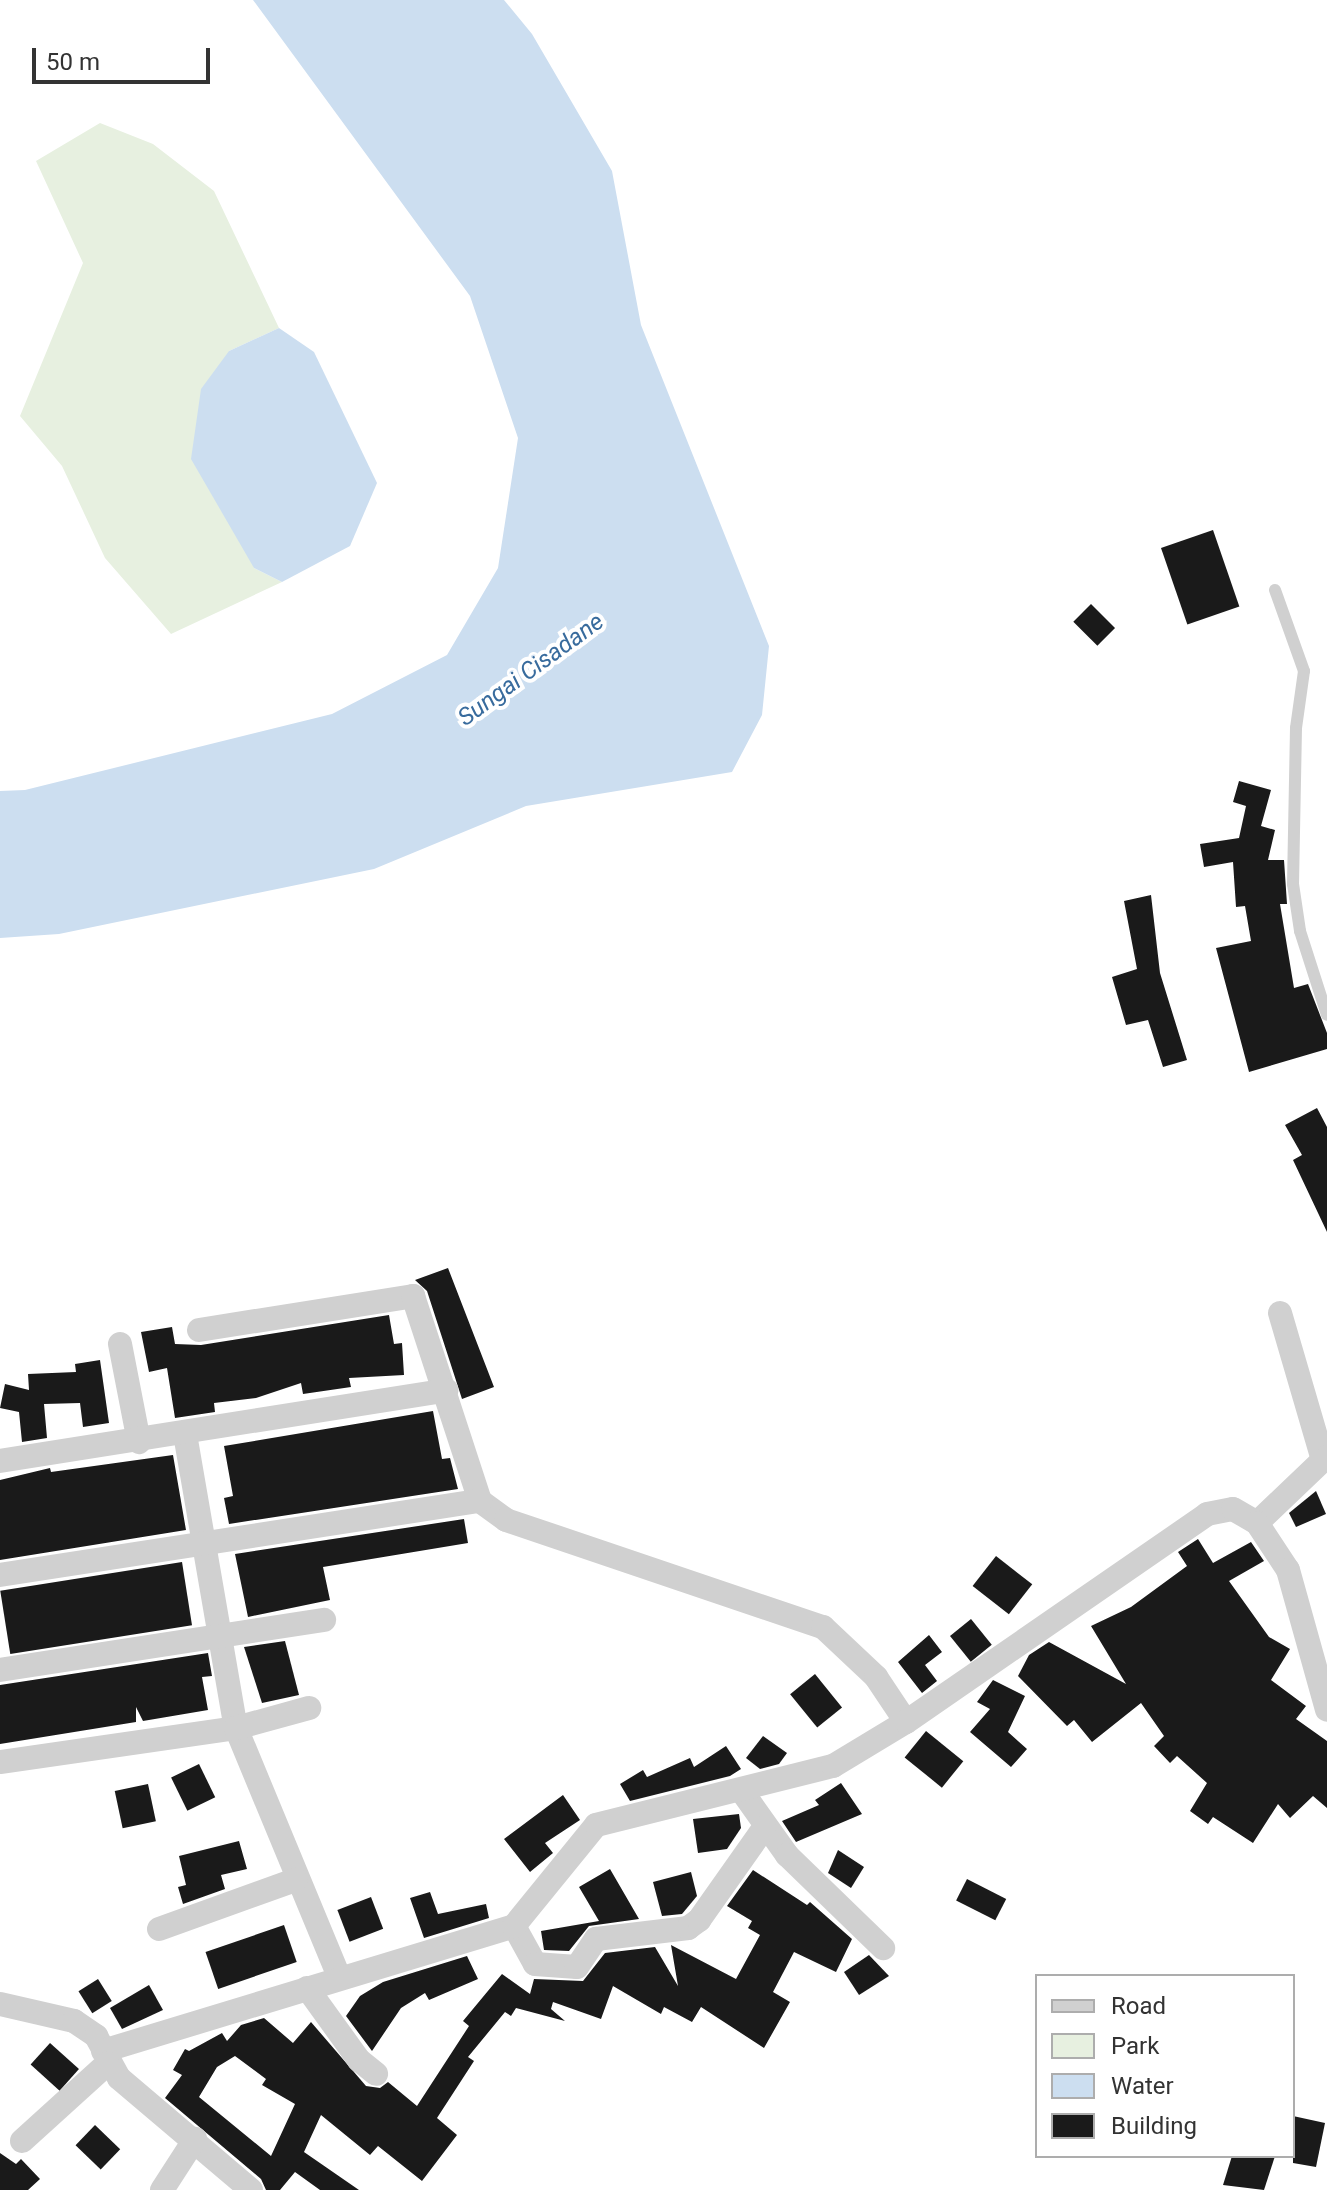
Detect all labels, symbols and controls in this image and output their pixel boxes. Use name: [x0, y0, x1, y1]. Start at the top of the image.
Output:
scale bar: [36, 32, 214, 82]
text: 50 m: [46, 48, 100, 76]
water label: Sungai Cisadane: [452, 607, 610, 733]
legend: [1035, 1974, 1295, 2158]
text: Road: [1111, 1992, 1166, 2020]
text: Park: [1111, 2032, 1159, 2060]
text: Water: [1111, 2072, 1174, 2100]
text: Building: [1111, 2112, 1197, 2140]

